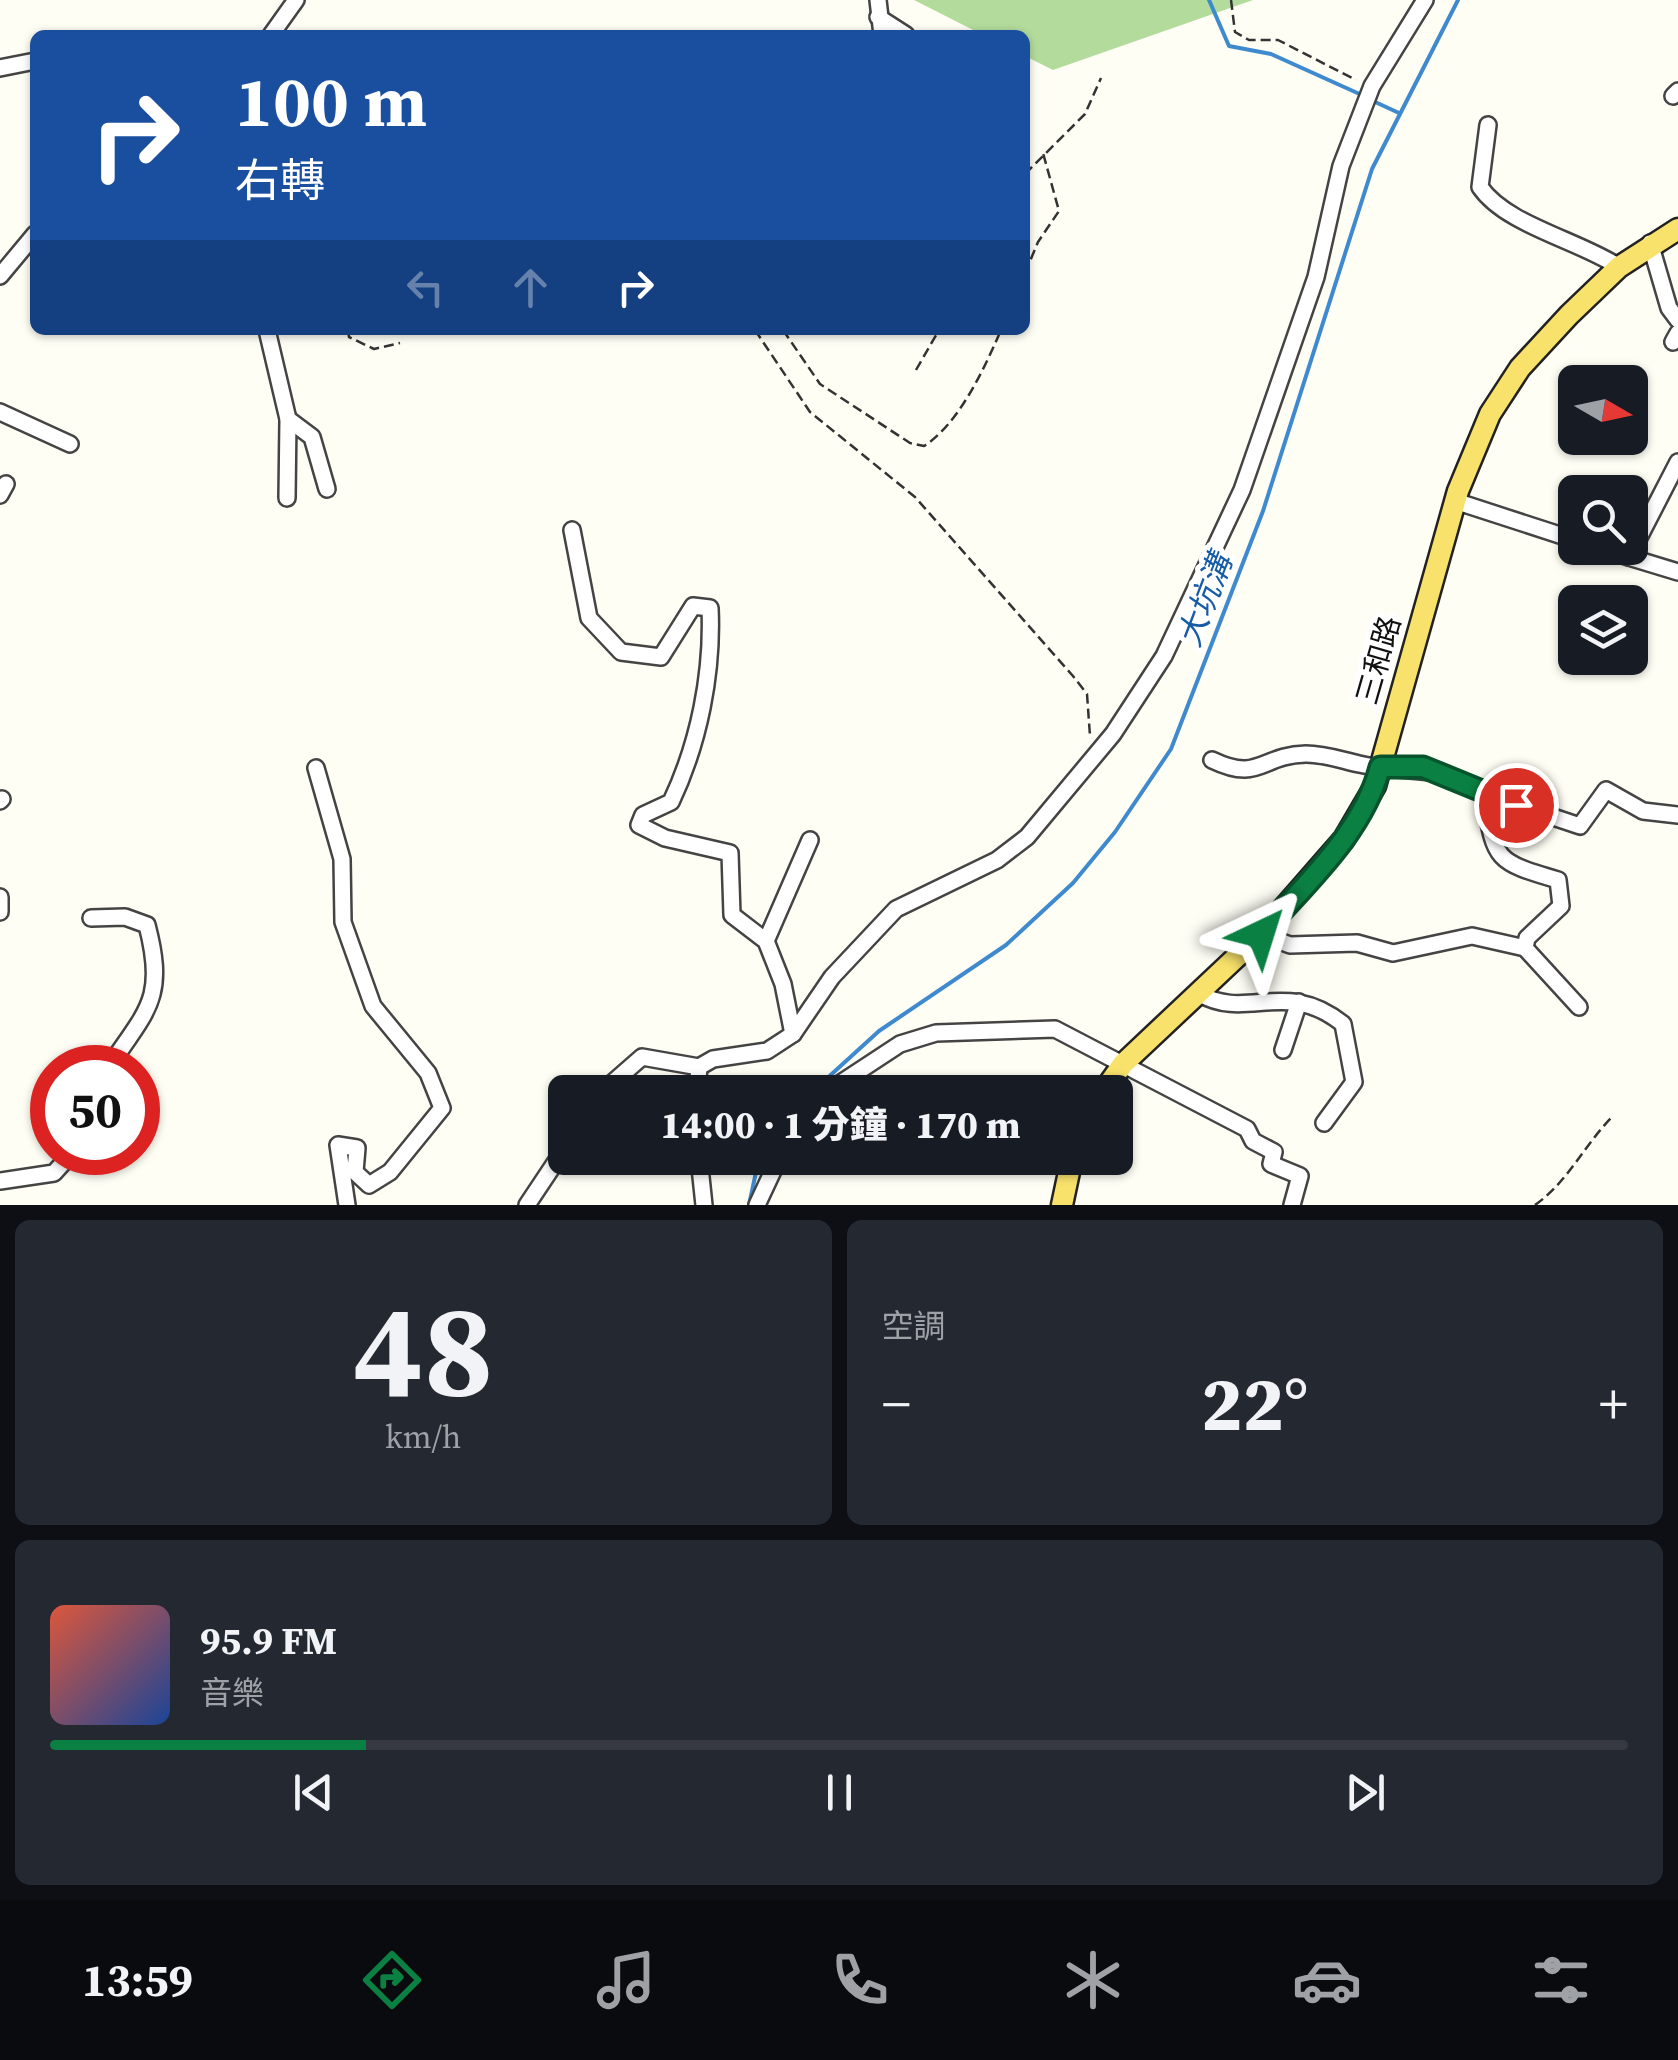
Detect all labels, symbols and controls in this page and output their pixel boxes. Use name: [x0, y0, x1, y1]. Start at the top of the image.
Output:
text: 100 m: [235, 53, 427, 149]
icon: right: [70, 70, 200, 200]
text: 右轉: [235, 149, 325, 211]
icon: left: [398, 260, 453, 315]
icon: ahead: [503, 260, 558, 315]
icon: right: [608, 260, 663, 315]
north arrow: [1558, 365, 1648, 455]
map controls: [1558, 365, 1648, 675]
button: search: [1558, 475, 1648, 565]
water label: 大坑溝: [1167, 544, 1244, 653]
button: layers: [1558, 585, 1648, 675]
street label: 三和路: [1346, 611, 1410, 709]
pin: [1474, 763, 1559, 848]
icon: arrive: [1489, 778, 1544, 833]
position arrow: [1209, 882, 1313, 986]
speed limit sign: 50: [30, 1045, 160, 1175]
text: 14:00 · 1 分鐘 · 170 m: [660, 1099, 1021, 1151]
text: 48: [353, 1260, 494, 1439]
text: 空調: [882, 1304, 946, 1348]
text: 22°: [1201, 1352, 1308, 1455]
text: −: [882, 1366, 911, 1441]
text: +: [1599, 1366, 1628, 1441]
text: km/h: [385, 1415, 461, 1459]
text: 95.9 FM: [200, 1615, 337, 1667]
text: 音樂: [200, 1671, 264, 1715]
icon: previous: [286, 1765, 341, 1820]
icon: pause: [812, 1765, 867, 1820]
icon: next: [1338, 1765, 1393, 1820]
icon: directions: [357, 1945, 427, 2015]
icon: music: [591, 1945, 661, 2015]
icon: phone: [825, 1945, 895, 2015]
icon: climate: [1058, 1945, 1128, 2015]
icon: car: [1292, 1945, 1362, 2015]
icon: filters: [1526, 1945, 1596, 2015]
text: 13:59: [82, 1949, 193, 2011]

